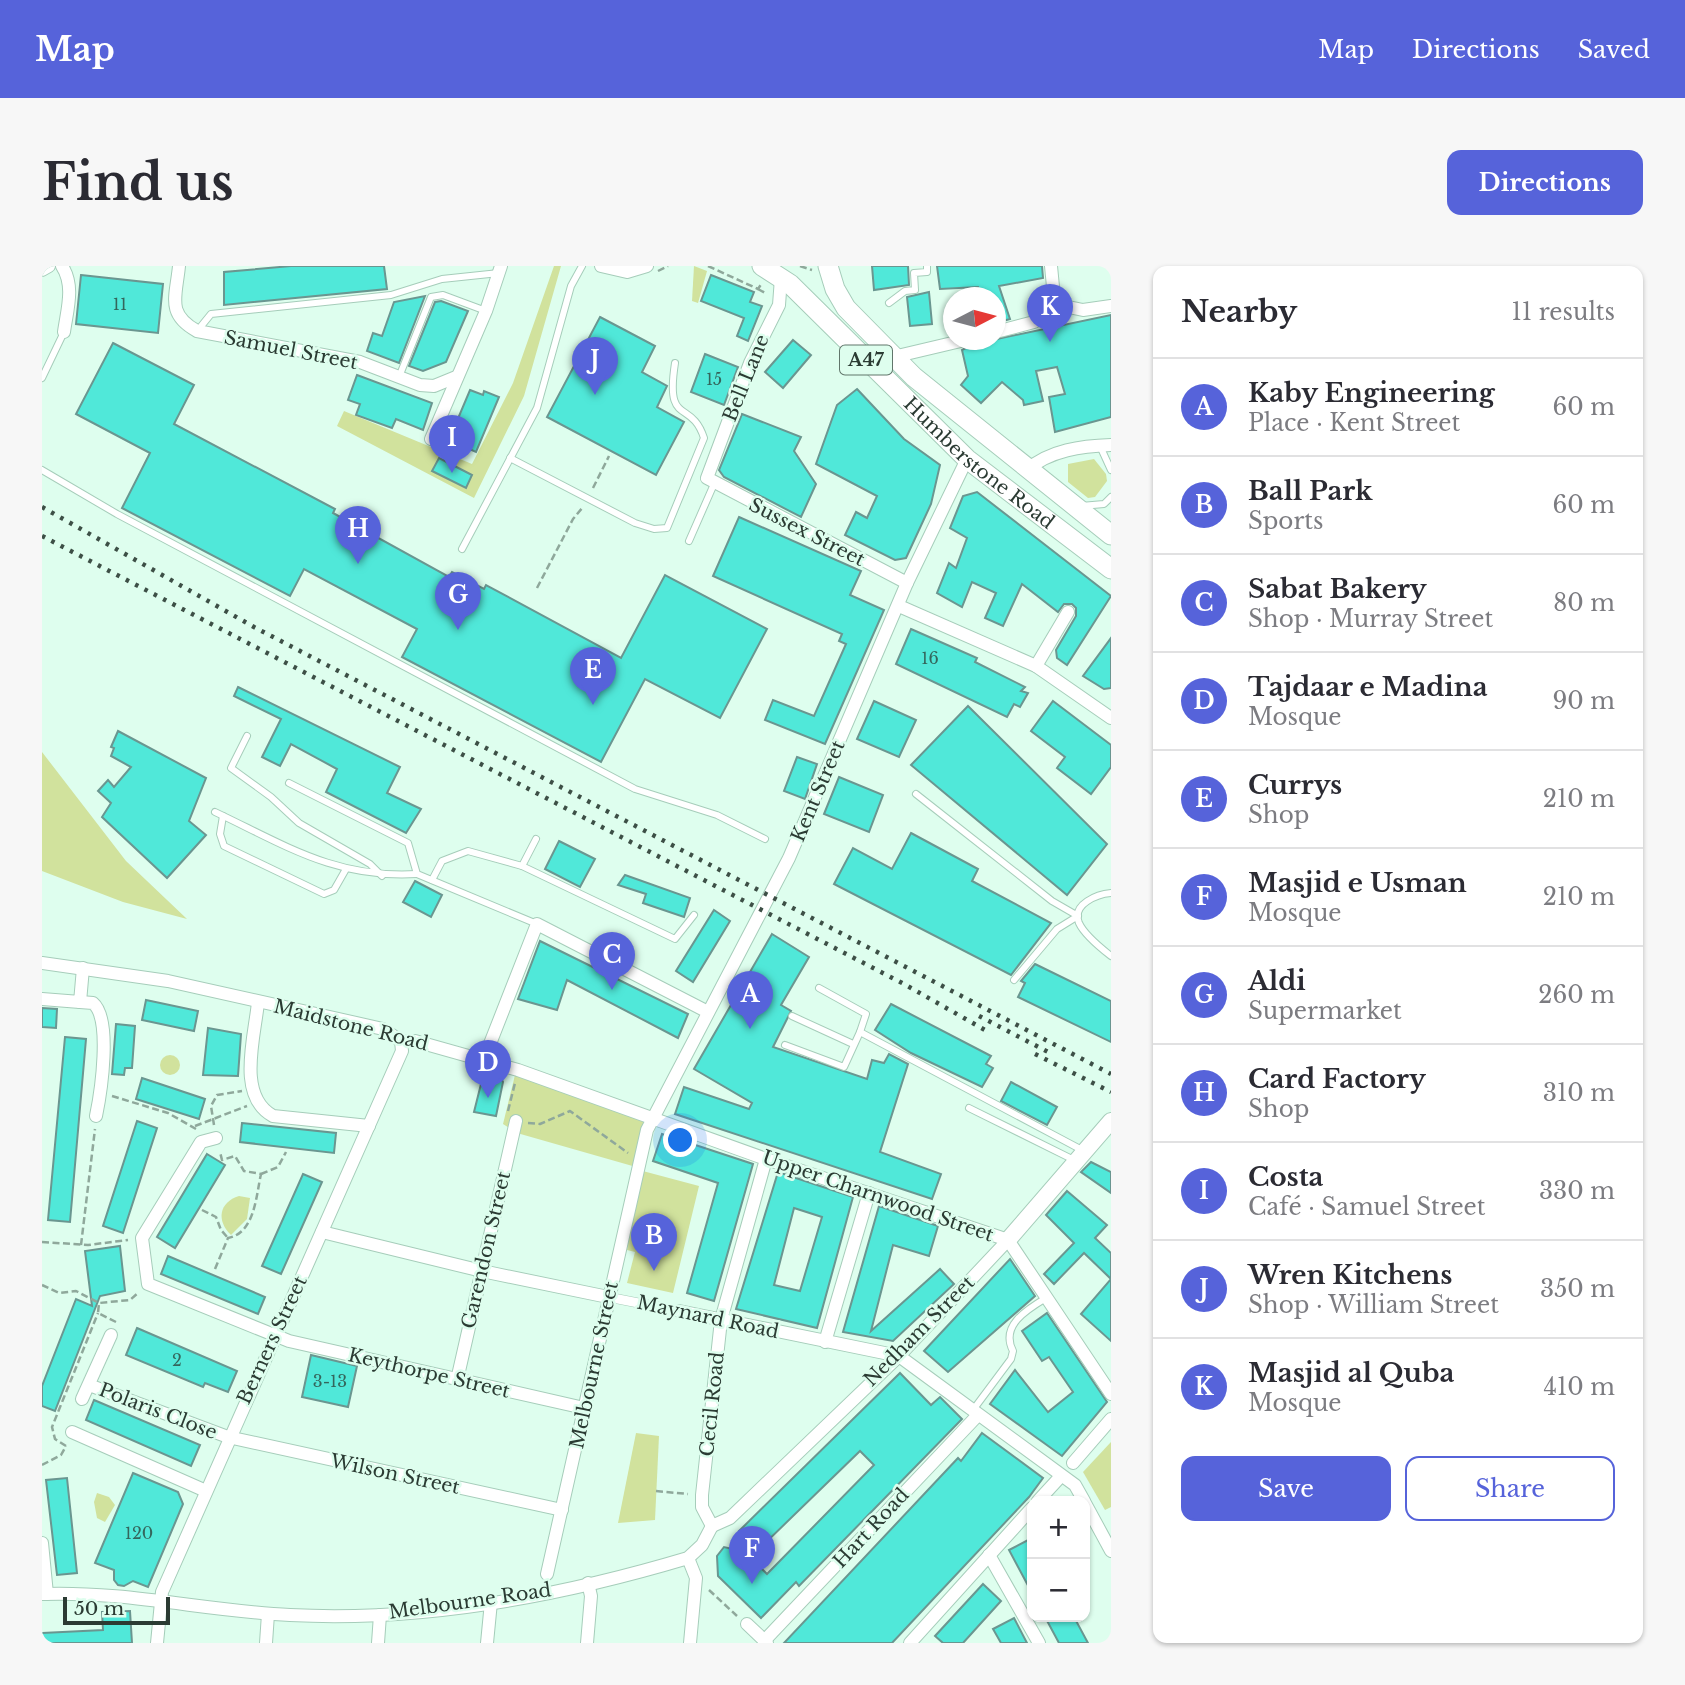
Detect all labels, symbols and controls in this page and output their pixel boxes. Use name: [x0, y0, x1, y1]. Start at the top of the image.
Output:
text: Map: [35, 29, 115, 70]
text: Map: [1318, 35, 1374, 64]
text: Directions: [1412, 35, 1540, 64]
text: Saved: [1578, 35, 1650, 64]
button: Directions: [1447, 150, 1643, 215]
text: Find us: [42, 152, 234, 213]
pin: K: [1027, 284, 1073, 342]
north arrow: [943, 287, 1006, 350]
text: Nearby: [1181, 293, 1297, 330]
house number: 11: [113, 294, 127, 314]
text: 11 results: [1512, 298, 1615, 326]
street label: Samuel Street: [222, 326, 361, 374]
street label: Bell Lane: [718, 331, 774, 425]
pin: J: [572, 337, 618, 395]
road number: A47: [840, 346, 892, 374]
house number: 15: [706, 369, 722, 389]
text: Kaby Engineering: [1248, 377, 1495, 409]
street label: Humberstone Road: [899, 392, 1059, 533]
text: A: [1195, 393, 1213, 421]
text: 60 m: [1553, 393, 1615, 421]
text: Place · Kent Street: [1248, 409, 1460, 437]
pin: I: [429, 415, 475, 473]
text: Ball Park: [1248, 475, 1373, 507]
text: B: [1195, 491, 1213, 519]
text: 60 m: [1553, 491, 1615, 519]
street label: Sussex Street: [745, 493, 869, 571]
pin: H: [335, 506, 381, 564]
text: Sports: [1248, 507, 1324, 535]
pin: G: [435, 572, 481, 630]
text: Sabat Bakery: [1248, 573, 1427, 605]
text: C: [1195, 589, 1213, 617]
text: 80 m: [1553, 589, 1615, 617]
text: Shop · Murray Street: [1248, 605, 1493, 633]
pin: E: [570, 647, 616, 705]
house number: 16: [921, 648, 939, 668]
text: Tajdaar e Madina: [1248, 671, 1488, 703]
text: D: [1193, 687, 1215, 715]
text: 90 m: [1553, 687, 1615, 715]
text: Mosque: [1248, 703, 1342, 731]
street label: Kent Street: [786, 736, 850, 845]
text: Currys: [1248, 769, 1342, 801]
text: E: [1195, 785, 1213, 813]
text: 210 m: [1543, 785, 1615, 813]
text: Shop: [1248, 801, 1309, 829]
text: Masjid e Usman: [1248, 867, 1467, 899]
text: F: [1196, 883, 1212, 911]
text: 210 m: [1543, 883, 1615, 911]
text: Mosque: [1248, 899, 1342, 927]
pin: C: [589, 932, 635, 990]
text: Aldi: [1248, 965, 1306, 997]
pin: A: [727, 971, 773, 1029]
text: G: [1194, 981, 1214, 1009]
text: 260 m: [1538, 981, 1615, 1009]
street label: Maidstone Road: [271, 995, 431, 1055]
text: Supermarket: [1248, 997, 1402, 1025]
pin: D: [465, 1040, 511, 1098]
text: Card Factory: [1248, 1063, 1426, 1095]
text: H: [1193, 1079, 1215, 1107]
text: 310 m: [1543, 1079, 1615, 1107]
text: Shop: [1248, 1095, 1309, 1123]
your location: [663, 1123, 697, 1157]
street label: Upper Charnwood Street: [759, 1146, 998, 1247]
text: Costa: [1248, 1161, 1324, 1193]
street label: Garendon Street: [457, 1168, 515, 1331]
text: I: [1199, 1177, 1209, 1205]
text: 330 m: [1539, 1177, 1615, 1205]
text: Café · Samuel Street: [1248, 1193, 1485, 1221]
pin: B: [631, 1213, 677, 1271]
text: Wren Kitchens: [1248, 1259, 1452, 1291]
street label: Nedham Street: [859, 1270, 980, 1391]
street label: Berners Street: [232, 1272, 312, 1408]
text: J: [1199, 1275, 1209, 1303]
text: 350 m: [1540, 1275, 1615, 1303]
street label: Melbourne Street: [565, 1278, 623, 1451]
street label: Maynard Road: [635, 1291, 781, 1343]
text: Shop · William Street: [1248, 1291, 1499, 1319]
street label: Keythorpe Street: [346, 1343, 513, 1403]
house number: 2: [172, 1350, 182, 1370]
street label: Cecil Road: [695, 1350, 729, 1457]
text: Masjid al Quba: [1248, 1357, 1454, 1389]
house number: 3-13: [313, 1371, 347, 1391]
text: K: [1195, 1373, 1213, 1401]
text: 410 m: [1544, 1373, 1615, 1401]
street label: Polaris Close: [96, 1378, 220, 1444]
text: Mosque: [1248, 1389, 1342, 1417]
street label: Wilson Street: [327, 1449, 463, 1499]
button: Save: [1181, 1456, 1391, 1521]
button: Share: [1405, 1456, 1615, 1521]
street label: Hart Road: [828, 1483, 914, 1573]
map controls: [1027, 1496, 1090, 1622]
button: +: [1027, 1496, 1090, 1559]
house number: 120: [125, 1523, 153, 1543]
pin: F: [729, 1526, 775, 1584]
button: −: [1027, 1559, 1090, 1622]
street label: Melbourne Road: [387, 1578, 553, 1624]
scale bar: [63, 1594, 170, 1626]
text: 50 m: [74, 1597, 124, 1620]

